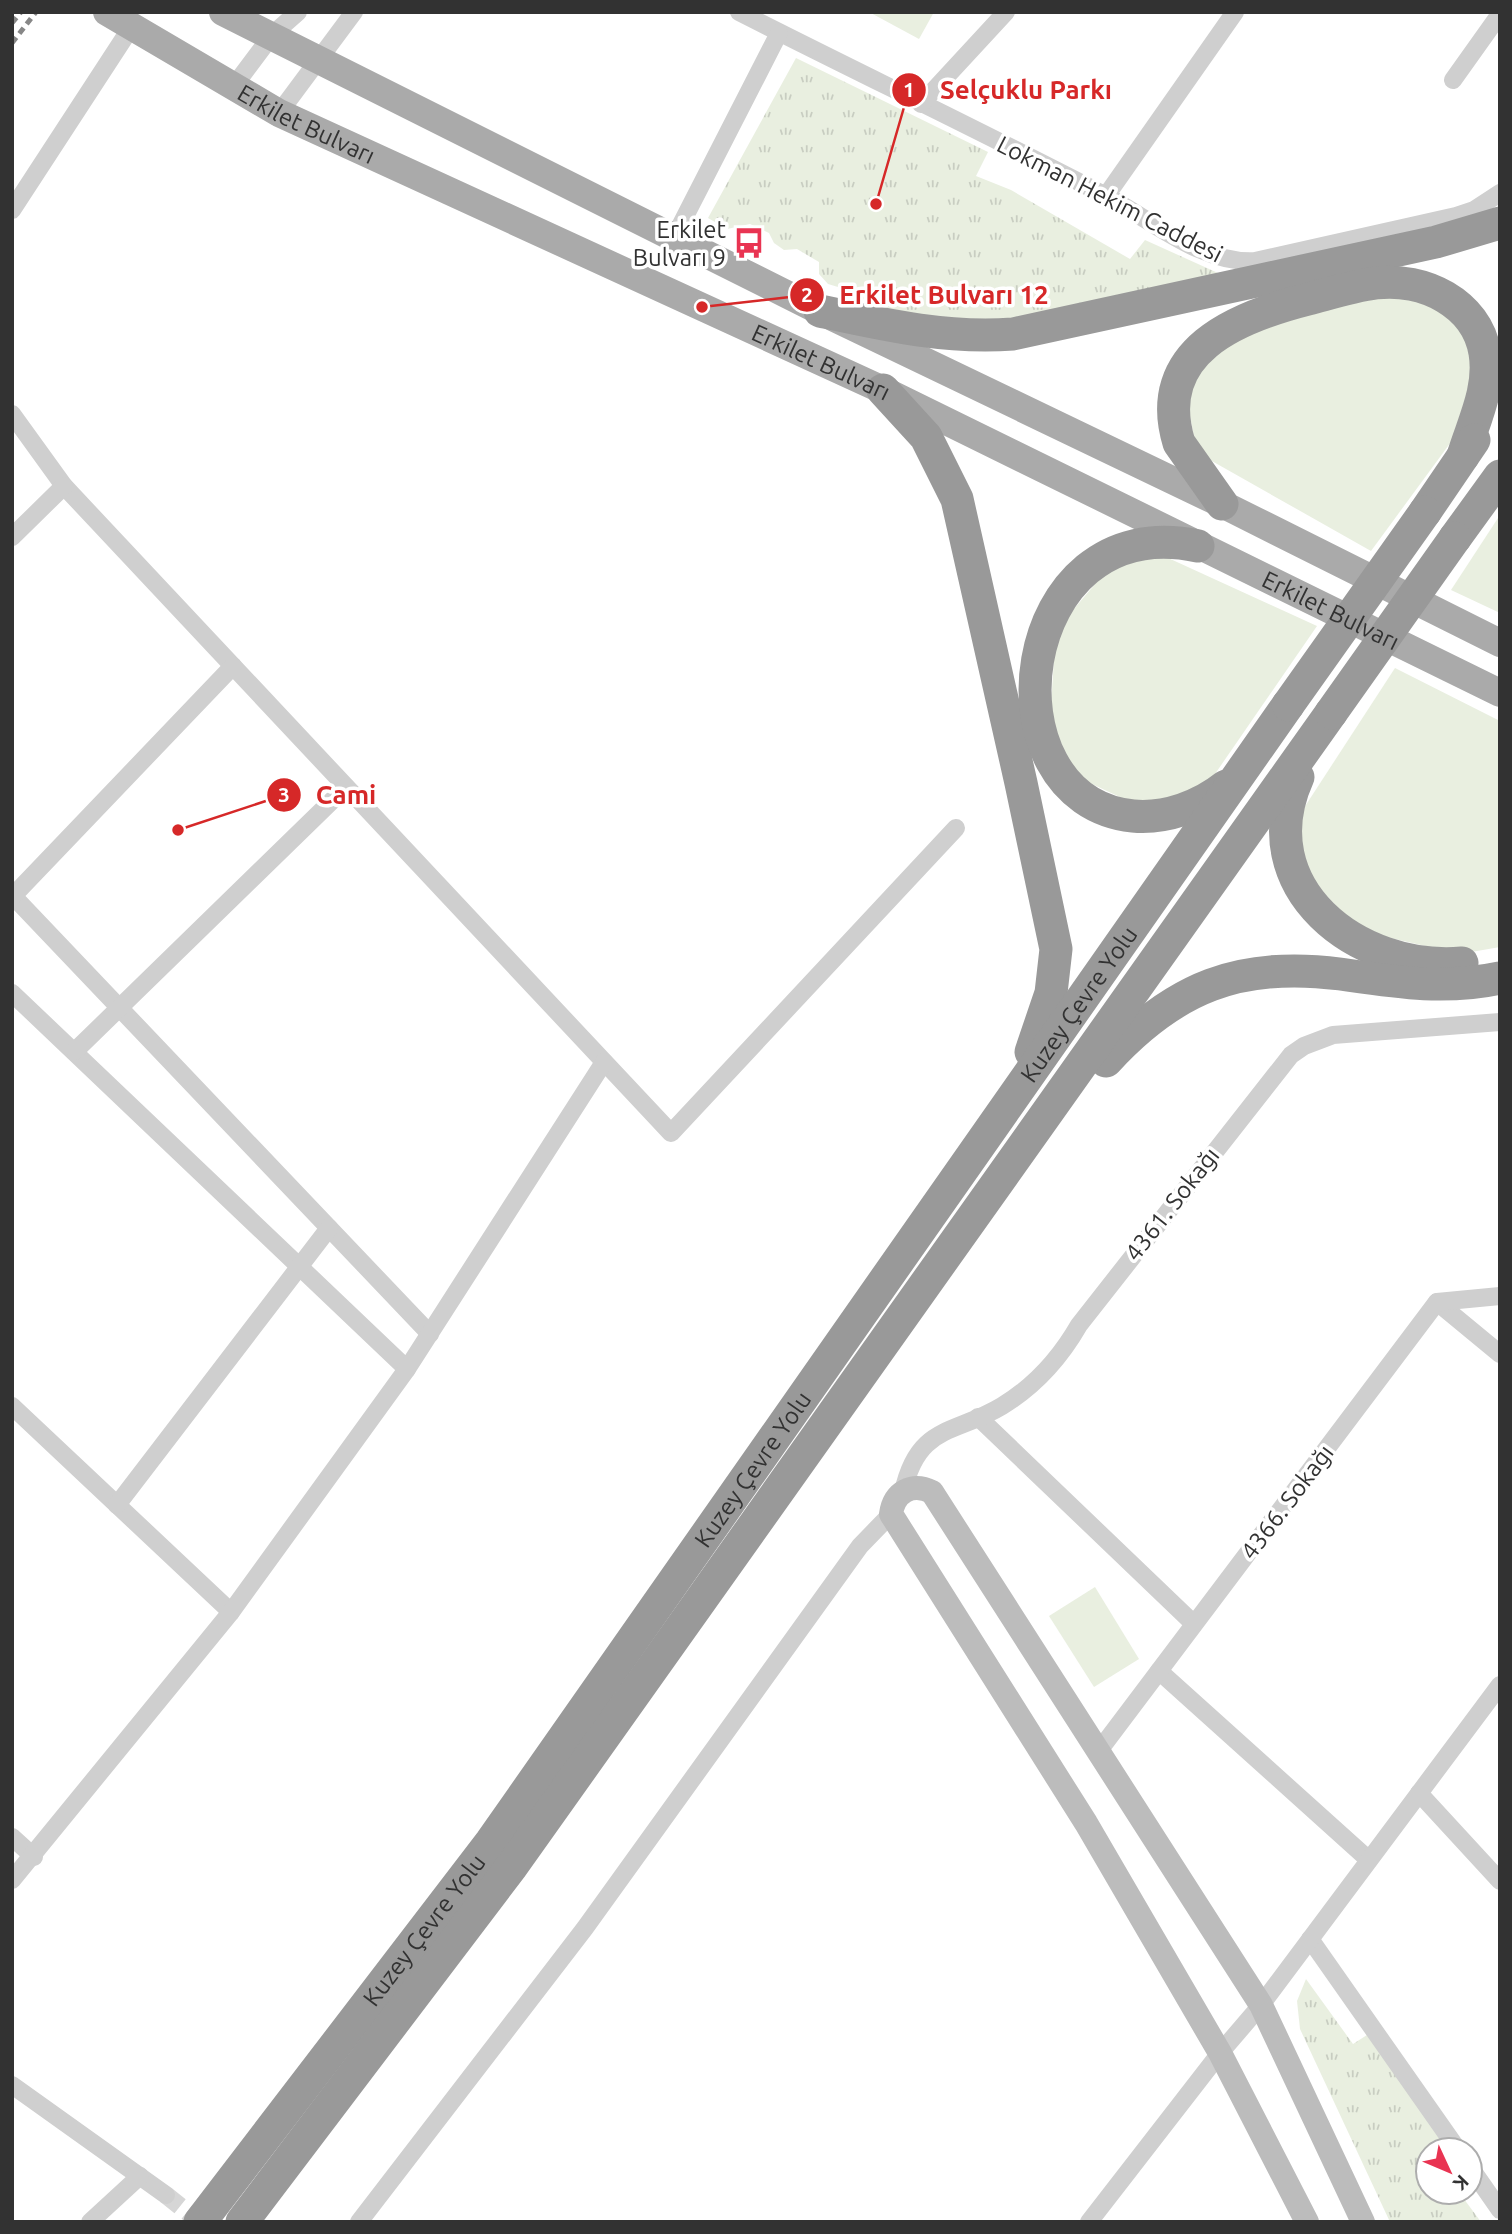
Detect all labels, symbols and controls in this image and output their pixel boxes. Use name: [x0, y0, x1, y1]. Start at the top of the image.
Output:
callout: Selçuklu Parkı: [891, 67, 1126, 114]
text: Selçuklu Parkı: [940, 75, 1112, 105]
text: 1: [903, 77, 915, 101]
street label: Erkilet Bulvarı: [233, 79, 379, 169]
street label: Lokman Hekim Caddesi: [993, 130, 1227, 268]
place label: Erkilet Bulvarı 9: [633, 216, 727, 271]
bus stop icon: Erkilet Bulvarı 9: [732, 226, 766, 260]
callout: Erkilet Bulvarı 12: [790, 271, 1062, 318]
text: Erkilet Bulvarı 12: [839, 280, 1049, 309]
text: 2: [801, 282, 813, 306]
street label: Erkilet Bulvarı: [748, 318, 895, 405]
street label: Erkilet Bulvarı: [1258, 565, 1404, 655]
callout: Cami: [266, 771, 390, 818]
text: Cami: [316, 780, 376, 809]
text: 3: [278, 782, 290, 806]
street label: Kuzey Çevre Yolu: [1015, 921, 1142, 1087]
street label: 4361. Sokağı: [1119, 1142, 1225, 1266]
street label: Kuzey Çevre Yolu: [689, 1386, 816, 1552]
street label: 4366. Sokağı: [1235, 1439, 1339, 1565]
street label: Kuzey Çevre Yolu: [357, 1849, 490, 2011]
north arrow: [1414, 2136, 1484, 2206]
text: K: [1449, 2171, 1474, 2195]

